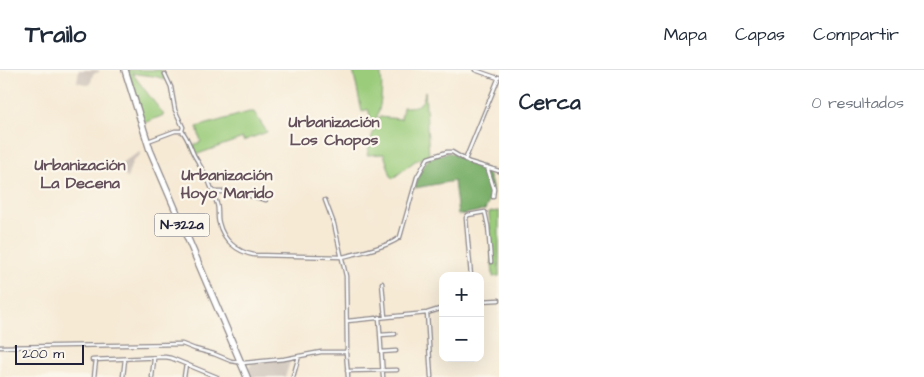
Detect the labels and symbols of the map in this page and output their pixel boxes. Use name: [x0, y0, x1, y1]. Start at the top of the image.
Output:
district label: Urbanización Los Chopos: [289, 111, 379, 151]
district label: Urbanización La Decena: [35, 154, 125, 194]
district label: Urbanización Hoyo Marido: [181, 164, 274, 205]
road number: N-322a: [154, 214, 210, 236]
scale bar: [15, 342, 84, 365]

